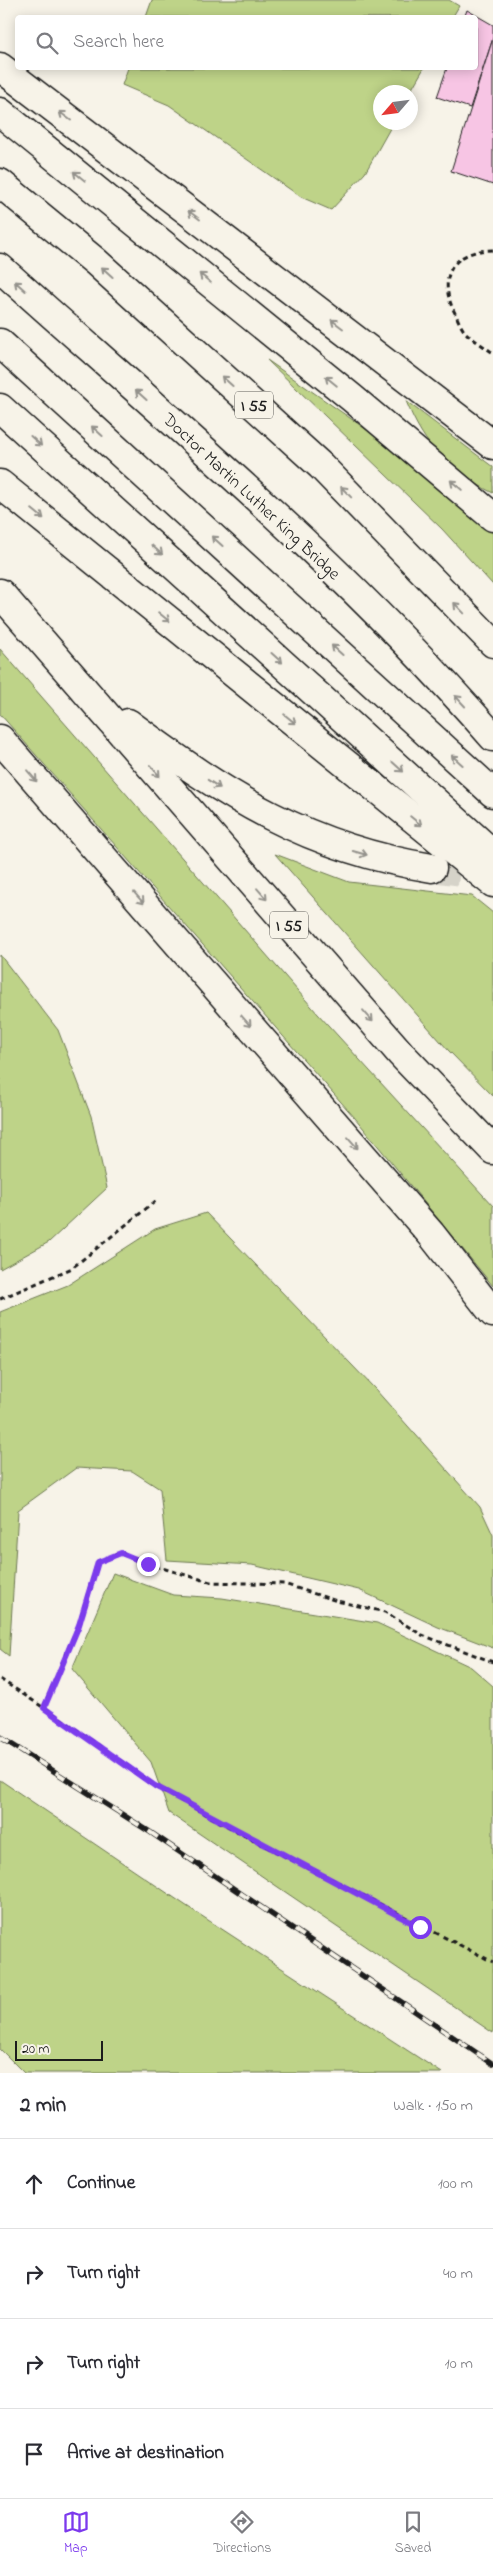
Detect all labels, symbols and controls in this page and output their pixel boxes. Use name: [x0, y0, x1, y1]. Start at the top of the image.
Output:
search box: [15, 15, 478, 70]
icon: search: [33, 29, 61, 57]
text: Search here: [73, 29, 164, 56]
north arrow: [373, 85, 418, 130]
one-way arrow: [59, 111, 72, 122]
one-way arrow: [73, 170, 86, 181]
one-way arrow: [187, 210, 201, 220]
one-way arrow: [100, 266, 113, 278]
one-way arrow: [199, 273, 212, 284]
one-way arrow: [14, 280, 27, 292]
one-way arrow: [331, 319, 344, 330]
one-way arrow: [220, 375, 233, 387]
one-way arrow: [325, 376, 338, 387]
one-way arrow: [135, 389, 148, 400]
road number: I 55: [235, 392, 273, 418]
street label: Doctor Martin Luther King Bridge: [154, 407, 346, 589]
one-way arrow: [90, 425, 103, 437]
one-way arrow: [30, 435, 43, 446]
one-way arrow: [450, 479, 463, 490]
one-way arrow: [340, 486, 352, 498]
one-way arrow: [31, 509, 44, 520]
one-way arrow: [210, 535, 223, 547]
one-way arrow: [150, 544, 163, 555]
one-way arrow: [453, 602, 465, 615]
one-way arrow: [157, 611, 170, 622]
one-way arrow: [331, 645, 344, 657]
one-way arrow: [271, 653, 284, 664]
one-way arrow: [454, 695, 466, 708]
one-way arrow: [283, 714, 296, 725]
one-way arrow: [451, 754, 463, 766]
one-way arrow: [392, 761, 405, 773]
one-way arrow: [149, 764, 160, 777]
one-way arrow: [26, 769, 37, 782]
one-way arrow: [206, 779, 220, 789]
one-way arrow: [410, 816, 423, 827]
one-way arrow: [352, 849, 368, 858]
one-way arrow: [256, 887, 267, 900]
one-way arrow: [133, 892, 145, 905]
road number: I 55: [270, 912, 308, 938]
one-way arrow: [362, 1010, 374, 1023]
one-way arrow: [240, 1014, 251, 1027]
one-way arrow: [347, 1137, 358, 1150]
route end: [137, 1553, 160, 1576]
route start: [409, 1916, 432, 1939]
scale bar: [15, 2038, 102, 2061]
text: 20 m: [22, 2039, 49, 2060]
text: 2 min: [20, 2091, 66, 2121]
text: Walk · 150 m: [393, 2094, 473, 2118]
icon: ahead: [20, 2170, 48, 2198]
text: Continue: [67, 2170, 135, 2197]
text: 100 m: [438, 2172, 473, 2196]
icon: right: [20, 2260, 48, 2288]
text: Turn right: [67, 2260, 140, 2287]
text: 40 m: [443, 2262, 473, 2286]
icon: right: [20, 2350, 48, 2378]
text: Turn right: [67, 2350, 140, 2377]
text: 10 m: [445, 2352, 473, 2376]
icon: arrive: [20, 2440, 48, 2468]
text: Arrive at destination: [67, 2440, 224, 2467]
tab: Map: [62, 2508, 90, 2559]
tab: Directions: [213, 2508, 271, 2559]
tab: Saved: [395, 2508, 431, 2559]

